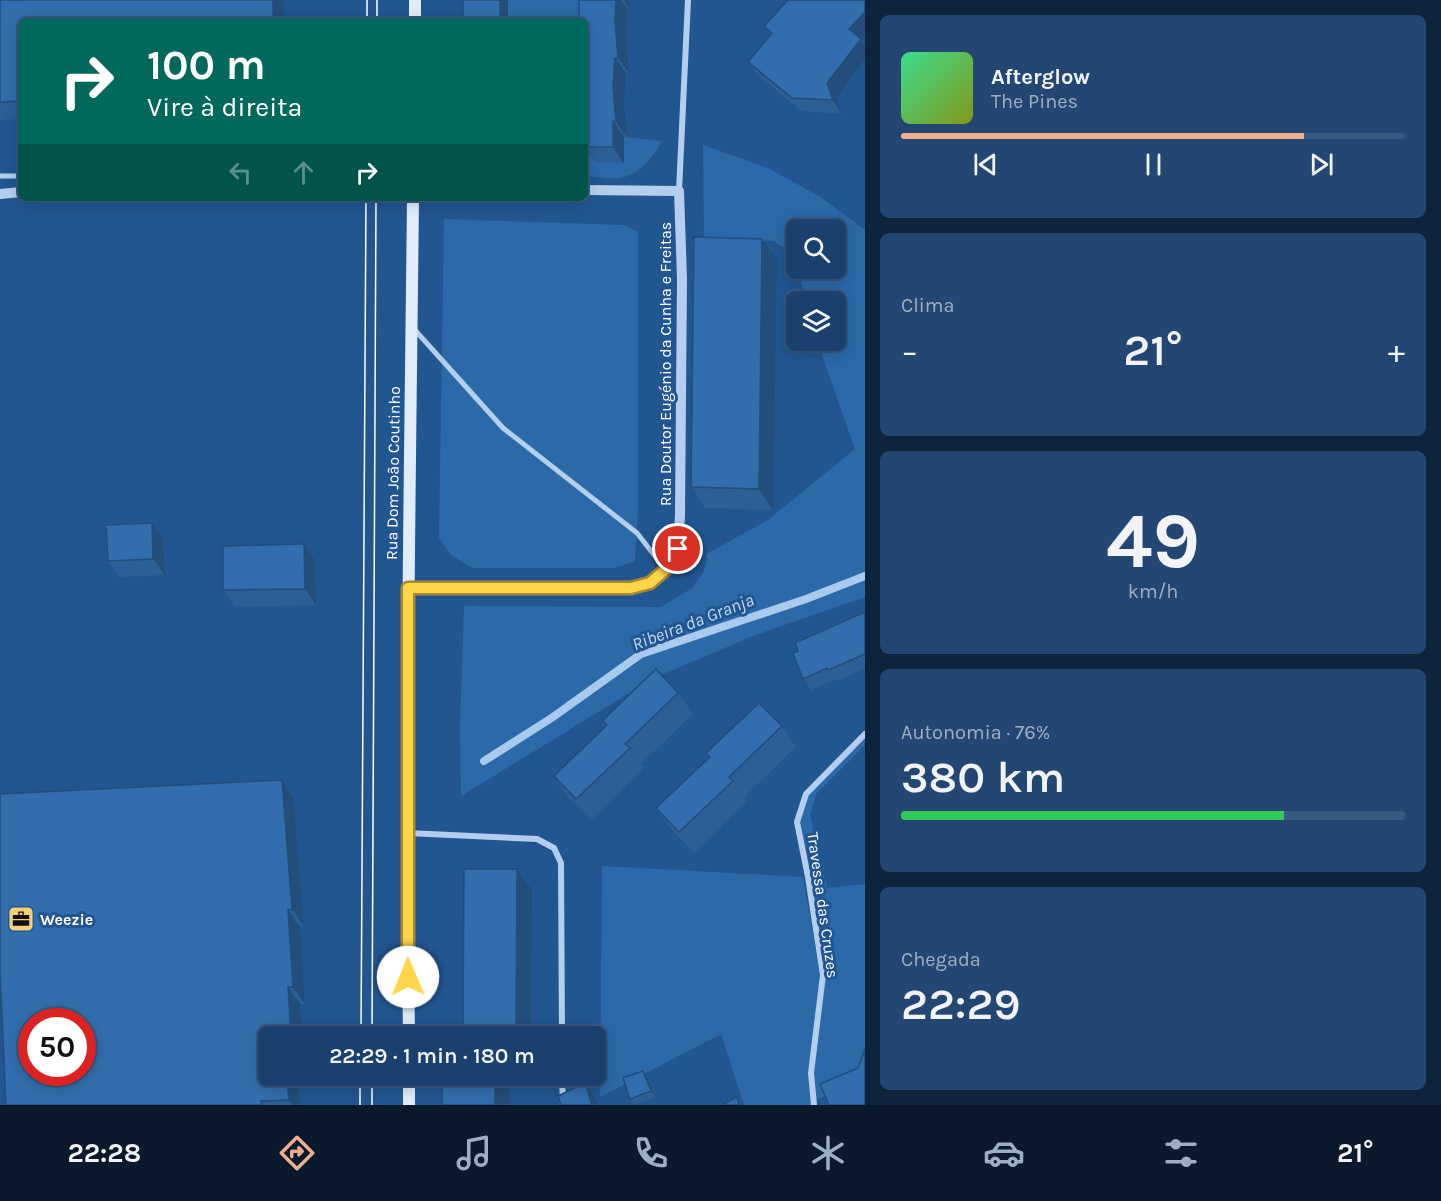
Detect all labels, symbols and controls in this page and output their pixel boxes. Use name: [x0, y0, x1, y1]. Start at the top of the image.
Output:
text: 100 m: [147, 40, 266, 90]
icon: right: [48, 42, 126, 120]
text: Afterglow: [991, 64, 1090, 90]
text: The Pines: [991, 90, 1078, 113]
text: Vire à direita: [147, 91, 302, 123]
icon: previous: [969, 148, 1002, 181]
icon: pause: [1137, 148, 1170, 181]
icon: next: [1305, 148, 1338, 181]
icon: left: [224, 156, 257, 189]
icon: ahead: [287, 156, 320, 189]
icon: right: [350, 156, 383, 189]
map controls: [786, 219, 846, 351]
button: search: [786, 219, 846, 279]
street label: Rua Doutor Eugénio da Cunha e Freitas: [656, 222, 675, 506]
button: layers: [786, 291, 846, 351]
text: Clima: [901, 294, 955, 317]
text: 21°: [1123, 324, 1183, 376]
text: −: [901, 332, 918, 370]
text: +: [1388, 332, 1405, 370]
street label: Rua Dom João Coutinho: [382, 386, 404, 560]
text: 49: [1106, 495, 1200, 587]
pin: [652, 523, 703, 574]
icon: arrive: [661, 532, 694, 565]
text: km/h: [1128, 580, 1178, 603]
water label: Ribeira da Granja: [629, 589, 757, 655]
text: Autonomia · 76%: [901, 721, 1050, 744]
text: 380 km: [901, 751, 1065, 803]
street label: Travessa das Cruzes: [803, 831, 843, 979]
office icon: Weezie: [6, 904, 36, 934]
place label: Weezie: [40, 910, 93, 929]
position arrow: [376, 945, 440, 1009]
text: Chegada: [901, 948, 981, 971]
text: 22:29: [901, 978, 1020, 1030]
speed limit sign: 50: [18, 1008, 96, 1086]
text: 22:29 · 1 min · 180 m: [329, 1043, 535, 1069]
icon: directions: [276, 1132, 318, 1174]
icon: music: [453, 1132, 495, 1174]
icon: phone: [630, 1132, 672, 1174]
icon: climate: [807, 1132, 849, 1174]
icon: car: [983, 1132, 1025, 1174]
icon: filters: [1160, 1132, 1202, 1174]
text: 22:28: [67, 1137, 141, 1169]
text: 21°: [1337, 1137, 1374, 1169]

